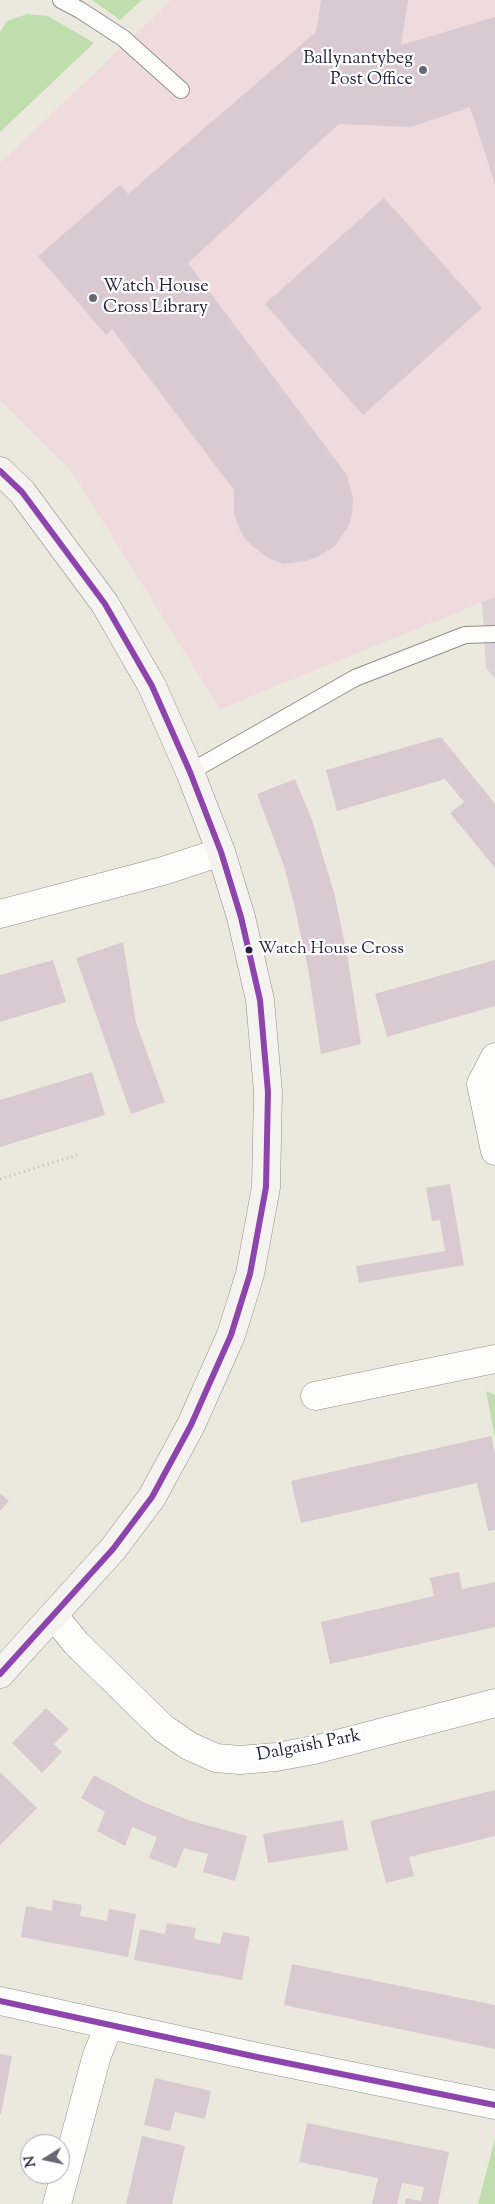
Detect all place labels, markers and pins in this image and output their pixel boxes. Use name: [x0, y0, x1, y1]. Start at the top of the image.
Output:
place label: Ballynantybeg Post Office: [303, 49, 413, 92]
marker: Ballynantybeg Post Office: [417, 64, 429, 76]
place label: Watch House Cross Library: [103, 277, 209, 320]
marker: Watch House Cross Library: [87, 292, 99, 304]
place label: Watch House Cross: [258, 940, 404, 960]
marker: Watch House Cross: [244, 945, 254, 955]

